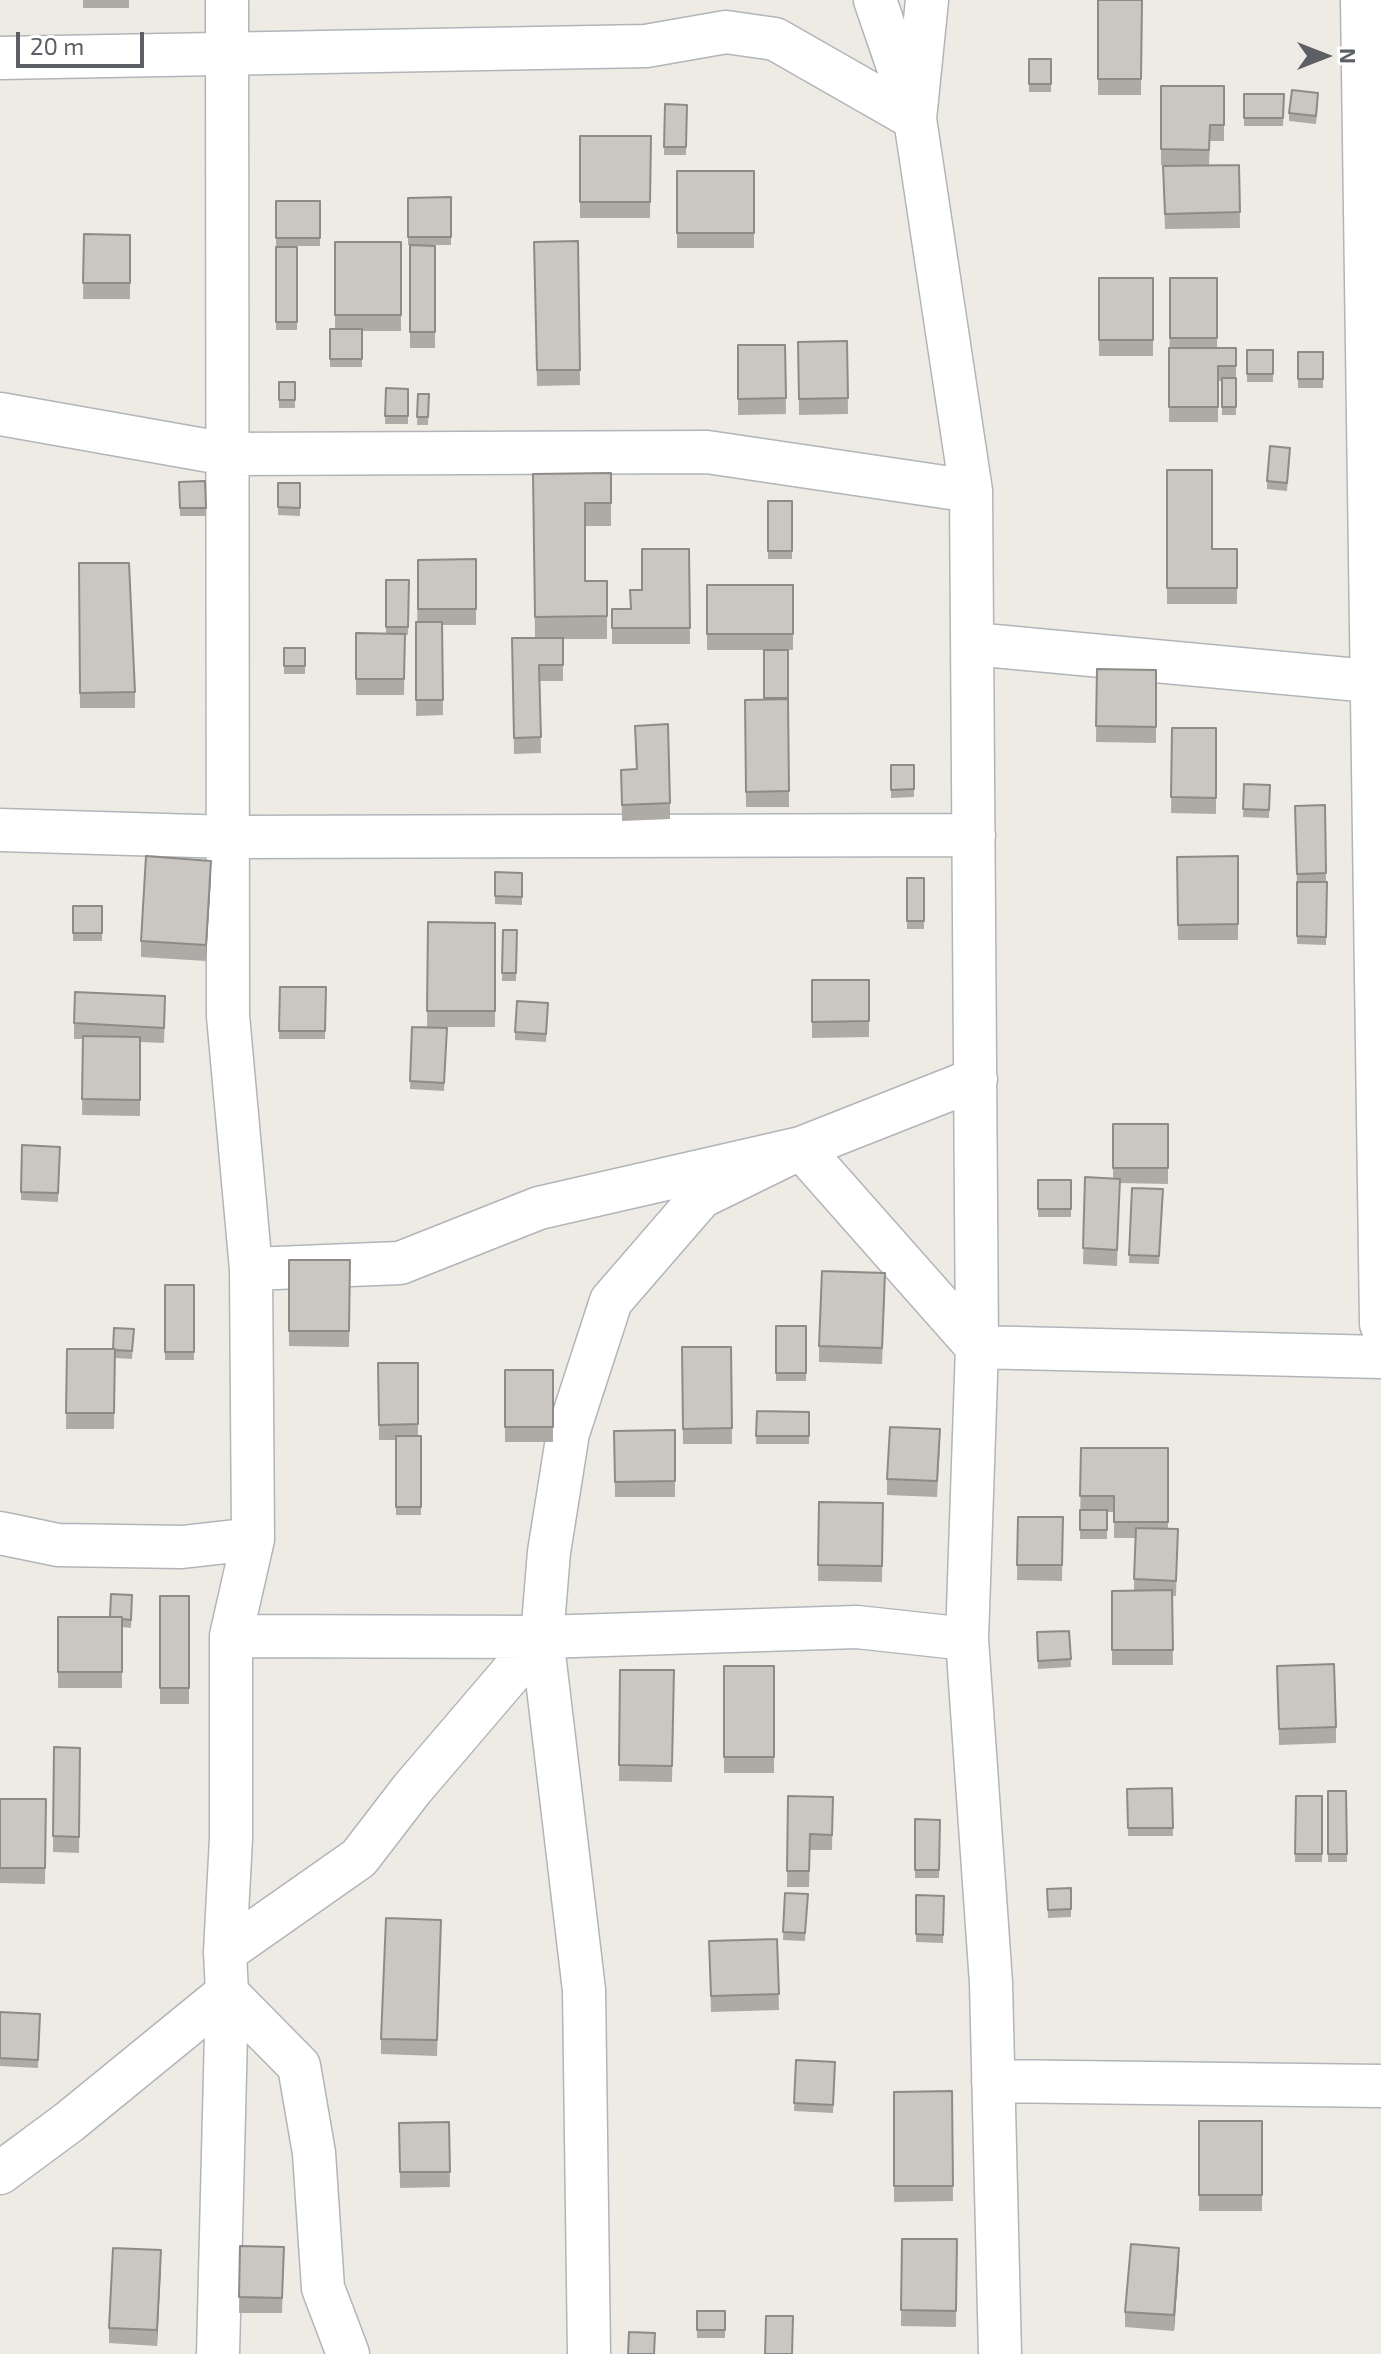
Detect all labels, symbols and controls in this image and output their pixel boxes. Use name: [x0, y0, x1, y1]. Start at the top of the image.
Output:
scale bar: [20, 16, 148, 66]
north arrow: [1285, 16, 1365, 96]
text: 20 m: [30, 31, 84, 60]
text: N: [1336, 48, 1362, 64]

